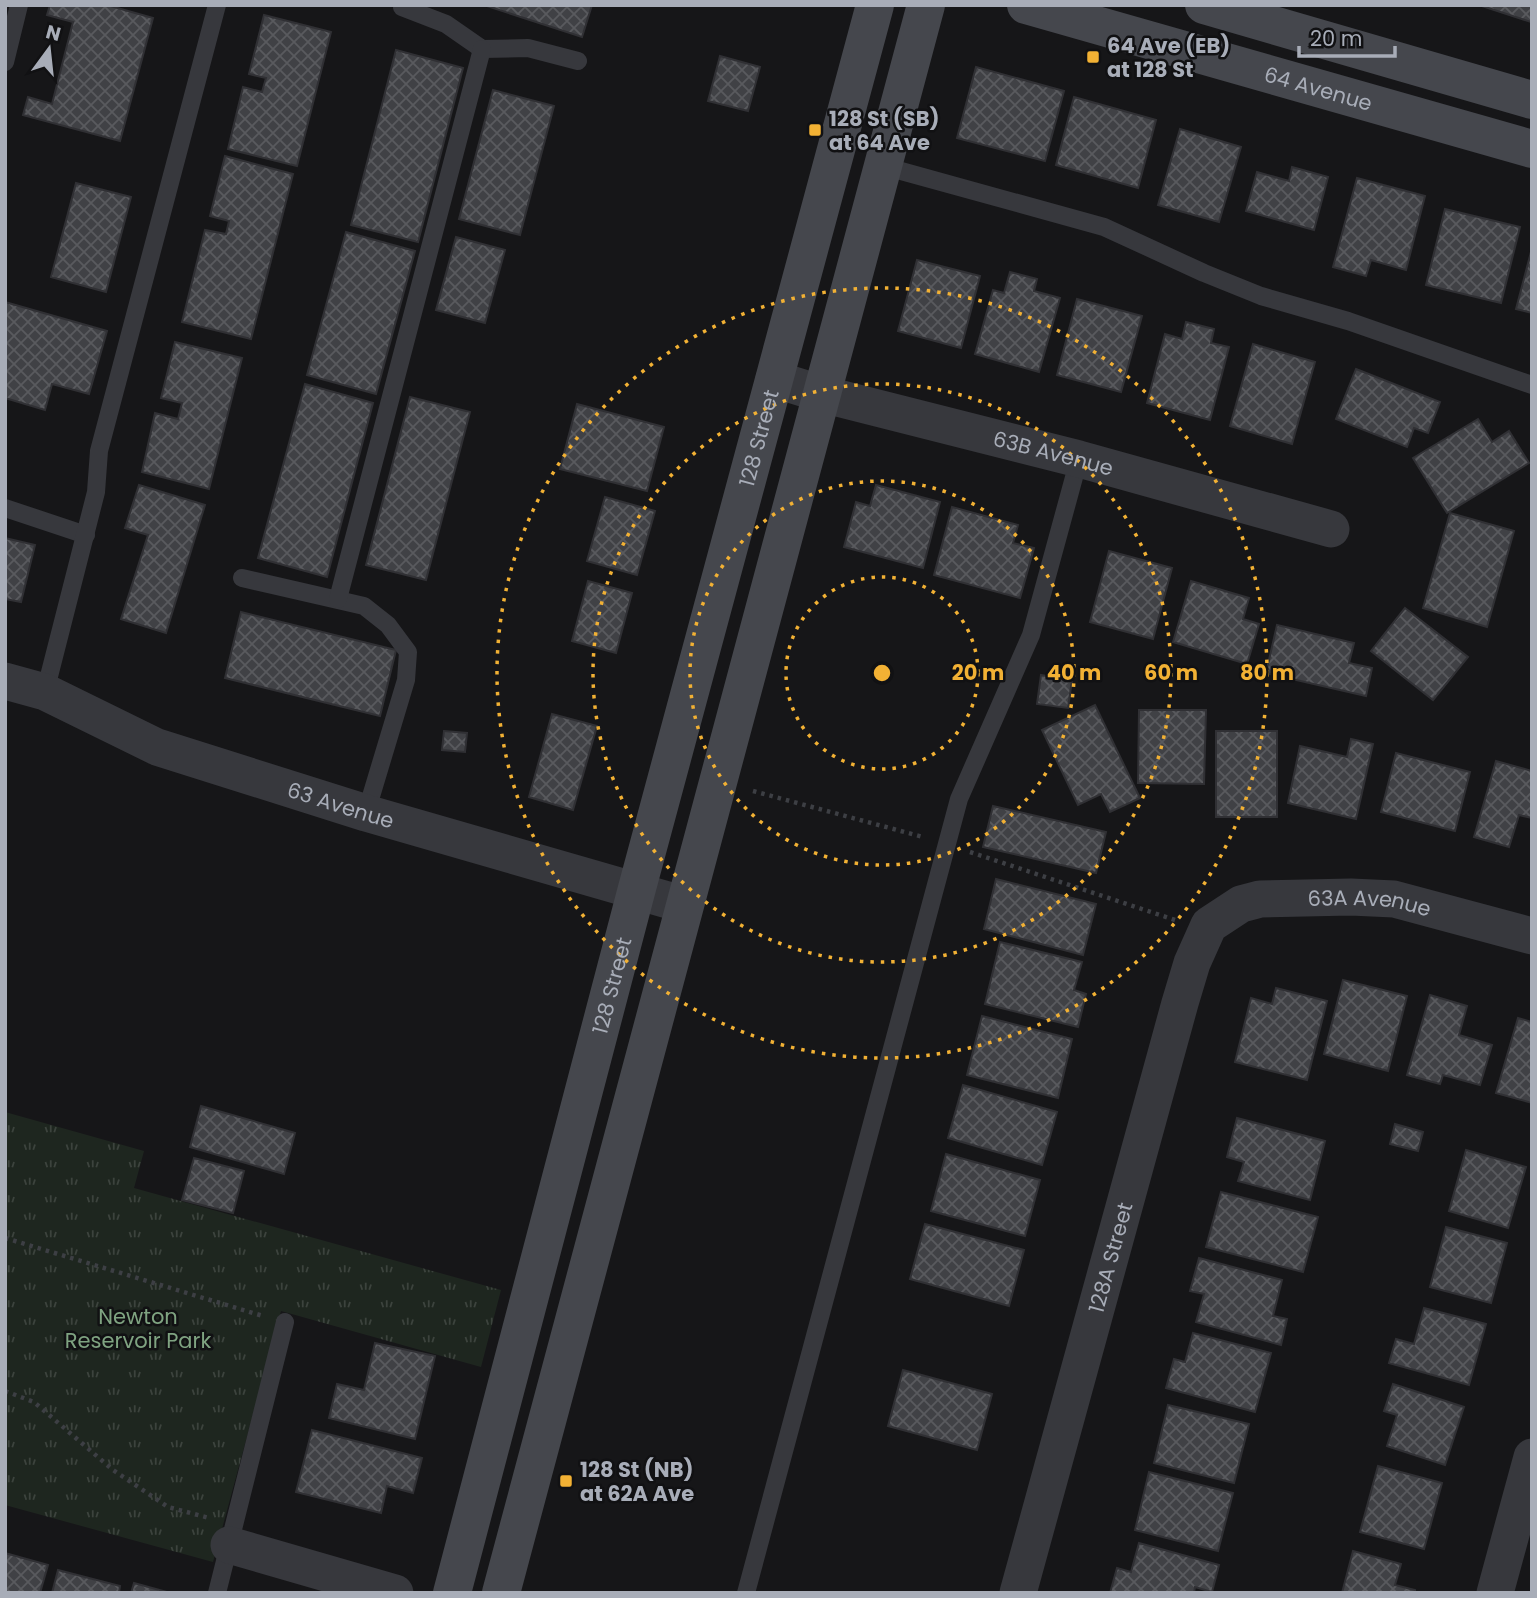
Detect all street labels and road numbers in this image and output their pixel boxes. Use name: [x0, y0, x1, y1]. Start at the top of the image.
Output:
street label: 64 Avenue: [1261, 59, 1376, 117]
street label: 128 Street: [731, 386, 785, 490]
street label: 63B Avenue: [990, 423, 1117, 482]
street label: 63 Avenue: [284, 775, 398, 835]
street label: 63A Avenue: [1307, 882, 1434, 923]
street label: 128 Street: [585, 934, 638, 1037]
street label: 128A Street: [1081, 1199, 1139, 1316]

